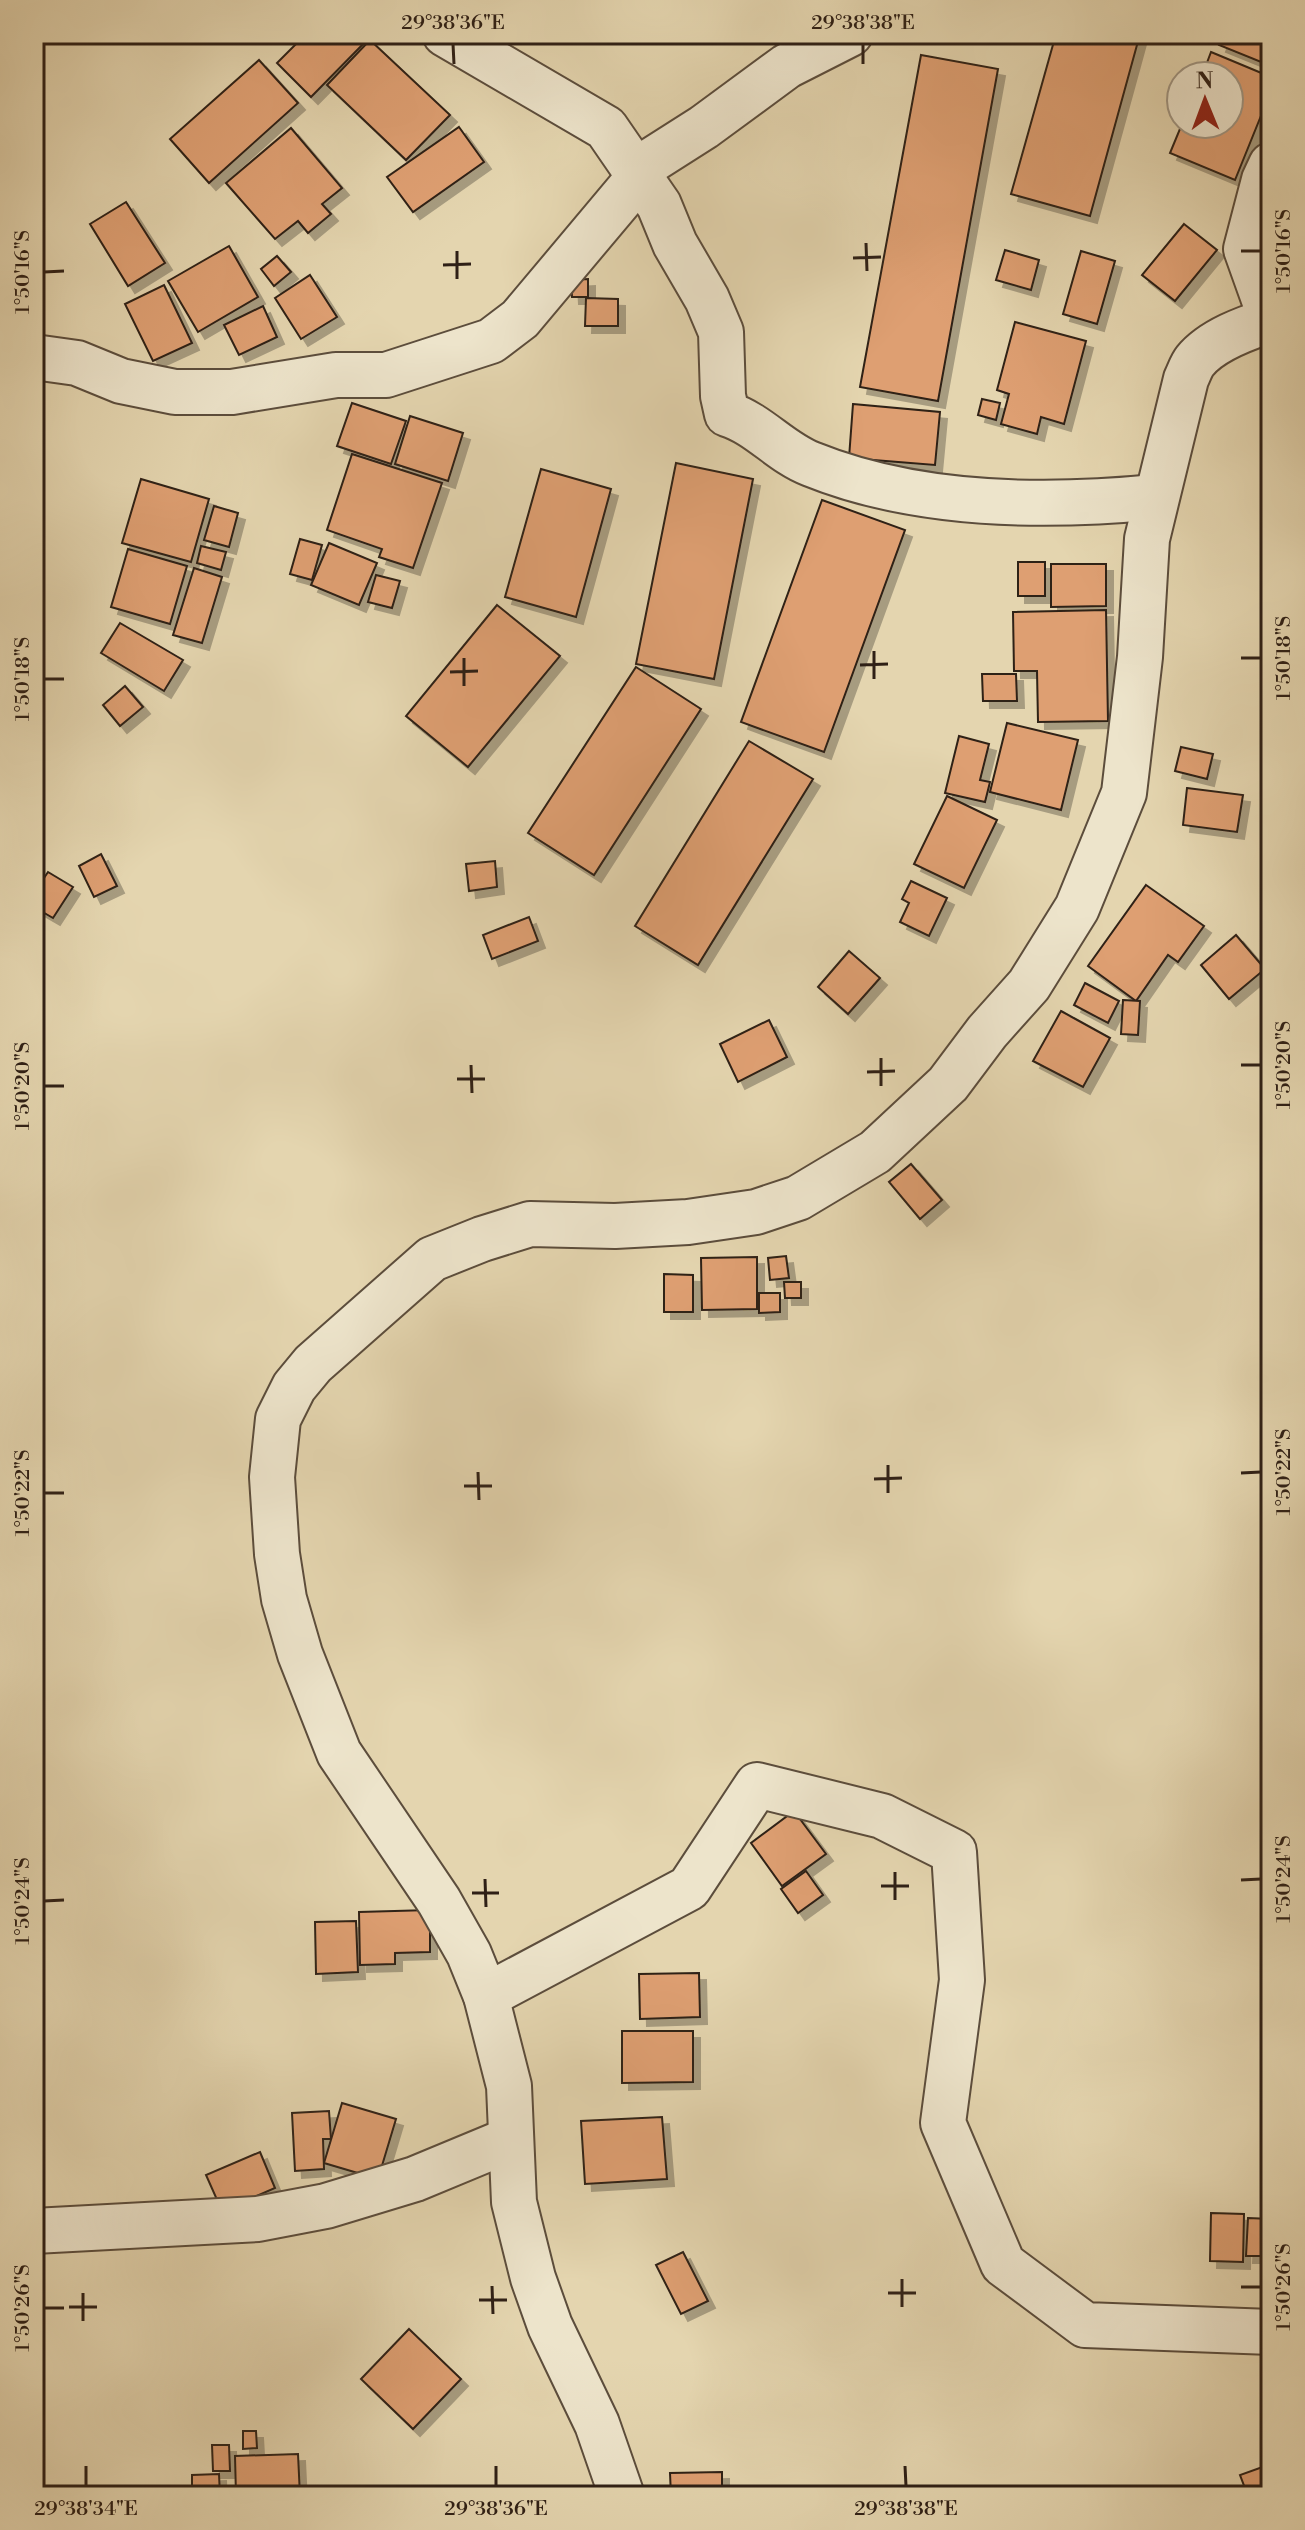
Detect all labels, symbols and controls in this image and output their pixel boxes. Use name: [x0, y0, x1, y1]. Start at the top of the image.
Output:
text: 29°38'36"E: [401, 11, 505, 36]
text: 29°38'38"E: [811, 11, 915, 36]
north arrow: [1165, 60, 1245, 140]
text: N: [1196, 68, 1214, 95]
text: 1°50'16"S: [1272, 209, 1297, 293]
text: 1°50'16"S: [11, 230, 36, 314]
text: 1°50'18"S: [1272, 616, 1297, 700]
text: 1°50'18"S: [11, 637, 36, 721]
text: 1°50'20"S: [1272, 1021, 1297, 1109]
text: 1°50'20"S: [11, 1042, 36, 1130]
text: 1°50'22"S: [1272, 1429, 1297, 1515]
text: 1°50'22"S: [11, 1450, 36, 1536]
text: 1°50'24"S: [1272, 1835, 1297, 1923]
text: 1°50'24"S: [11, 1857, 36, 1945]
text: 1°50'26"S: [1272, 2243, 1297, 2331]
text: 1°50'26"S: [11, 2264, 36, 2352]
text: 29°38'34"E: [34, 2497, 138, 2522]
text: 29°38'36"E: [444, 2497, 548, 2522]
text: 29°38'38"E: [854, 2497, 958, 2522]

